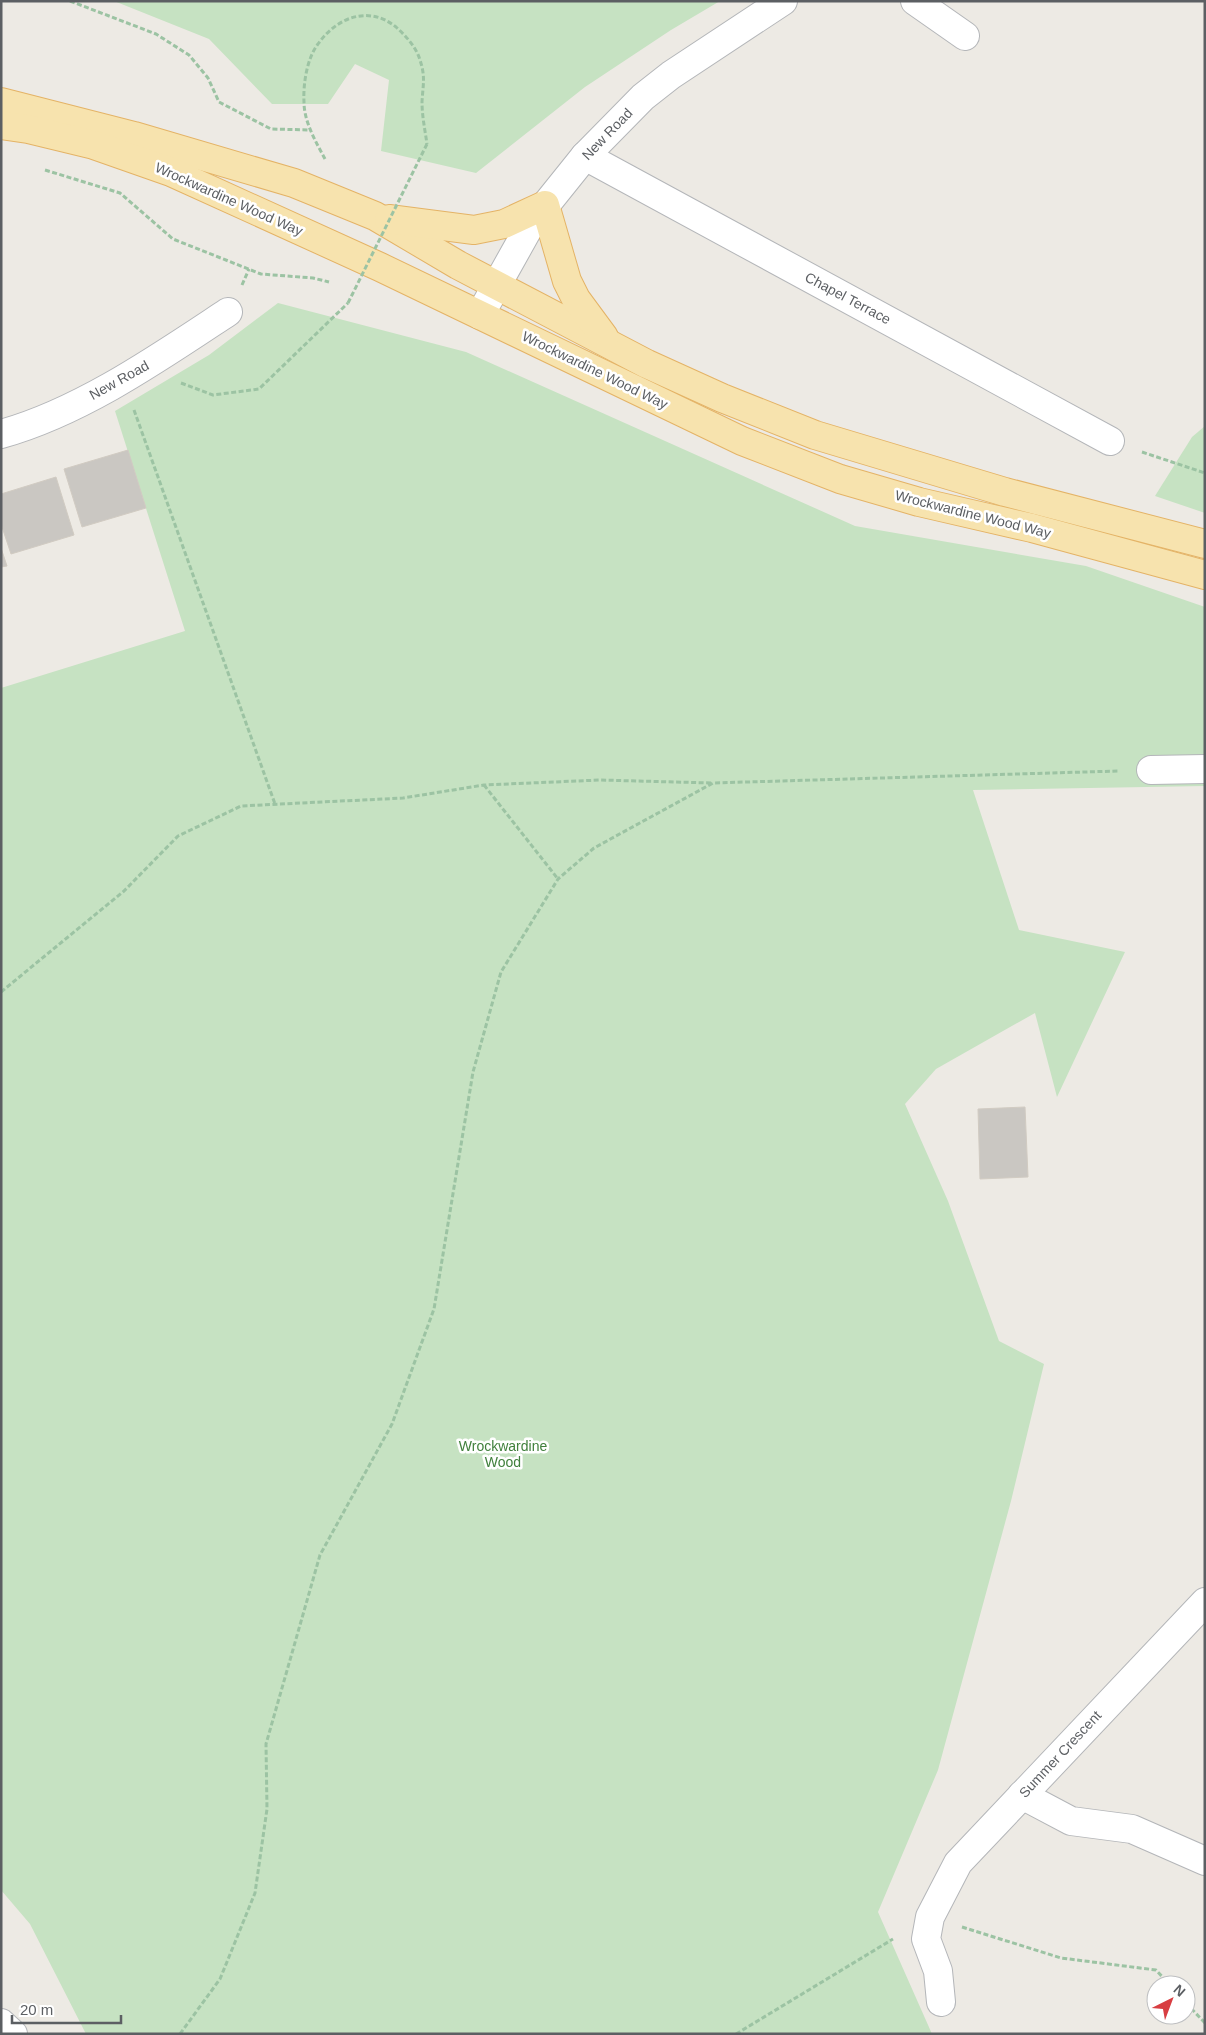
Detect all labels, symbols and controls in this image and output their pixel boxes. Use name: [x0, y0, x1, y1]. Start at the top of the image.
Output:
street label: New Road: [579, 105, 635, 163]
street label: Wrockwardine Wood Way: [153, 159, 305, 239]
street label: Chapel Terrace: [802, 269, 894, 327]
street label: Wrockwardine Wood Way: [520, 328, 670, 412]
street label: New Road: [87, 357, 151, 403]
street label: Wrockwardine Wood Way: [893, 487, 1053, 541]
park label: Wrockwardine Wood: [459, 1438, 547, 1470]
street label: Summer Crescent: [1016, 1707, 1104, 1801]
north arrow: [1146, 1975, 1196, 2025]
text: N: [1171, 1981, 1189, 2000]
scale bar: [12, 1992, 121, 2024]
text: 20 m: [20, 2001, 53, 2018]

